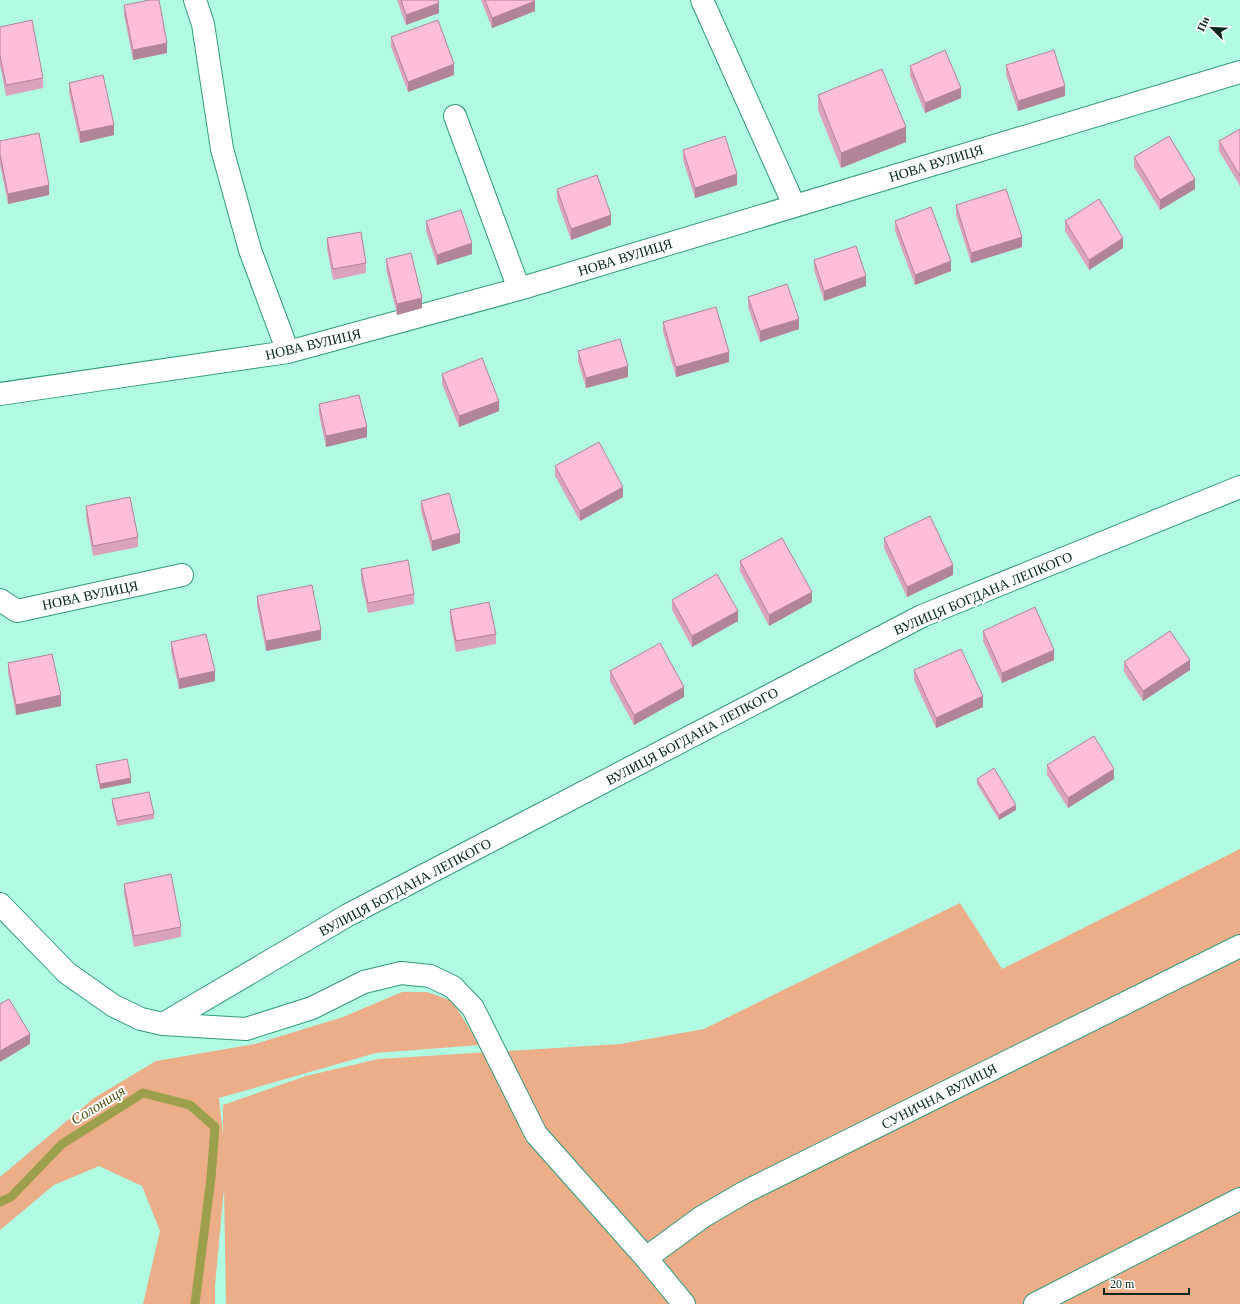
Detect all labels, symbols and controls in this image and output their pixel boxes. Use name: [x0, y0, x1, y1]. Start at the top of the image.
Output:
north arrow: [1192, 8, 1232, 48]
text: Пн: [1194, 14, 1212, 33]
street label: НОВА ВУЛИЦЯ: [887, 142, 985, 185]
street label: НОВА ВУЛИЦЯ: [576, 236, 674, 279]
street label: НОВА ВУЛИЦЯ: [264, 326, 362, 363]
street label: ВУЛИЦЯ БОГДАНА ЛЕПКОГО: [892, 549, 1075, 638]
street label: НОВА ВУЛИЦЯ: [41, 578, 140, 613]
street label: ВУЛИЦЯ БОГДАНА ЛЕПКОГО: [604, 685, 781, 788]
street label: ВУЛИЦЯ БОГДАНА ЛЕПКОГО: [317, 836, 494, 939]
street label: СУНИЧНА ВУЛИЦЯ: [879, 1061, 1000, 1132]
water label: Солониця: [68, 1082, 128, 1128]
scale bar: [1104, 1270, 1189, 1296]
text: 20 m: [1110, 1277, 1135, 1291]

